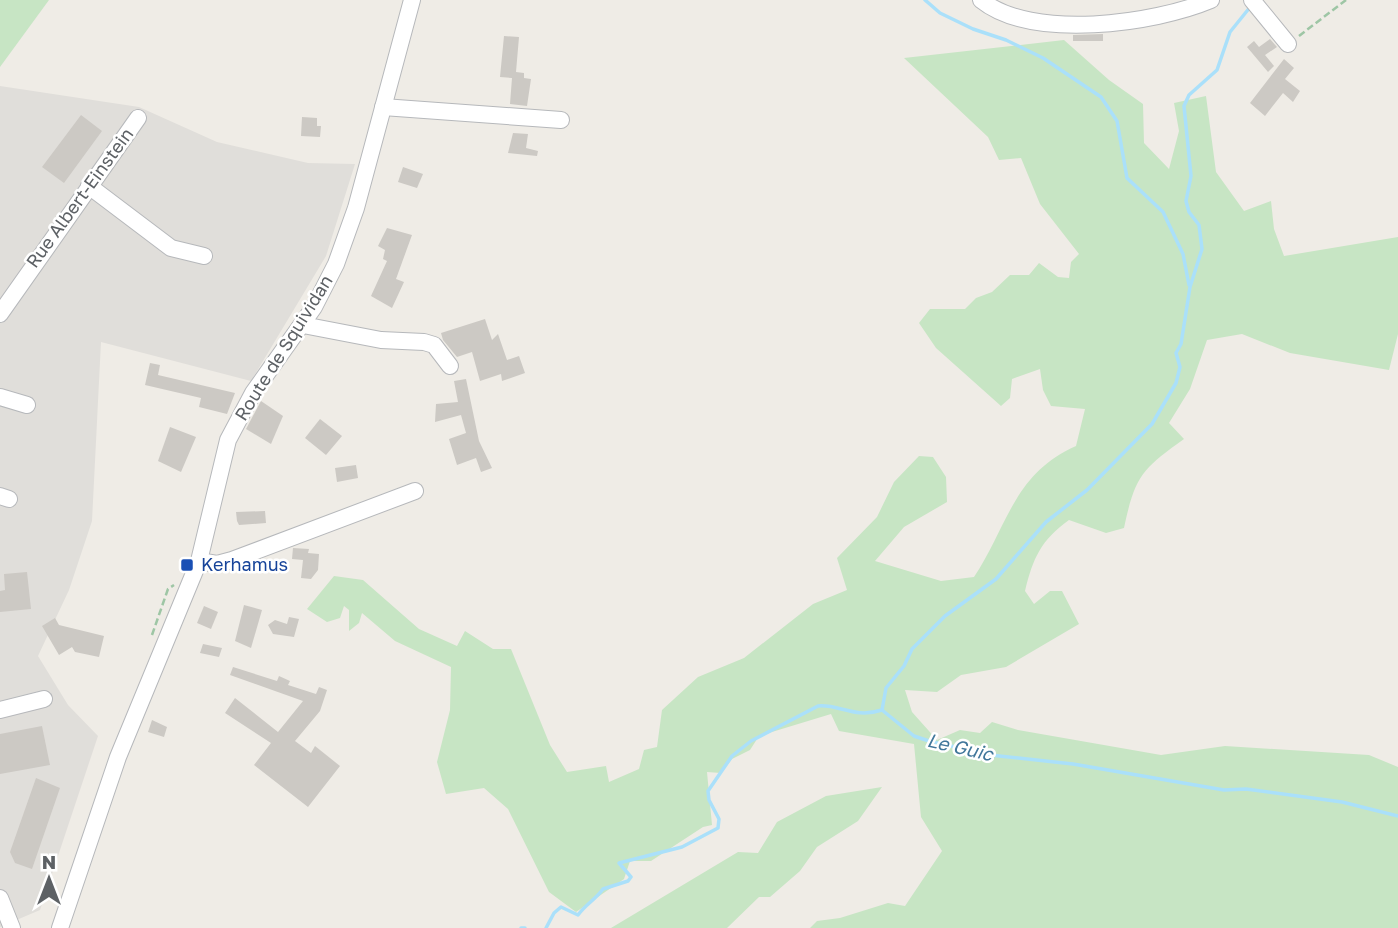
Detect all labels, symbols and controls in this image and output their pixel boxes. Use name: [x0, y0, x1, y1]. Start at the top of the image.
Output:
street label: Rue Albert-Einstein: [21, 123, 137, 272]
street label: Route de Squividan: [229, 271, 337, 424]
place label: Kerhamus: [201, 553, 288, 575]
marker: Kerhamus: [179, 557, 195, 573]
water label: Le Guic: [925, 728, 997, 766]
north arrow: [14, 844, 84, 914]
text: N: [42, 850, 56, 873]

